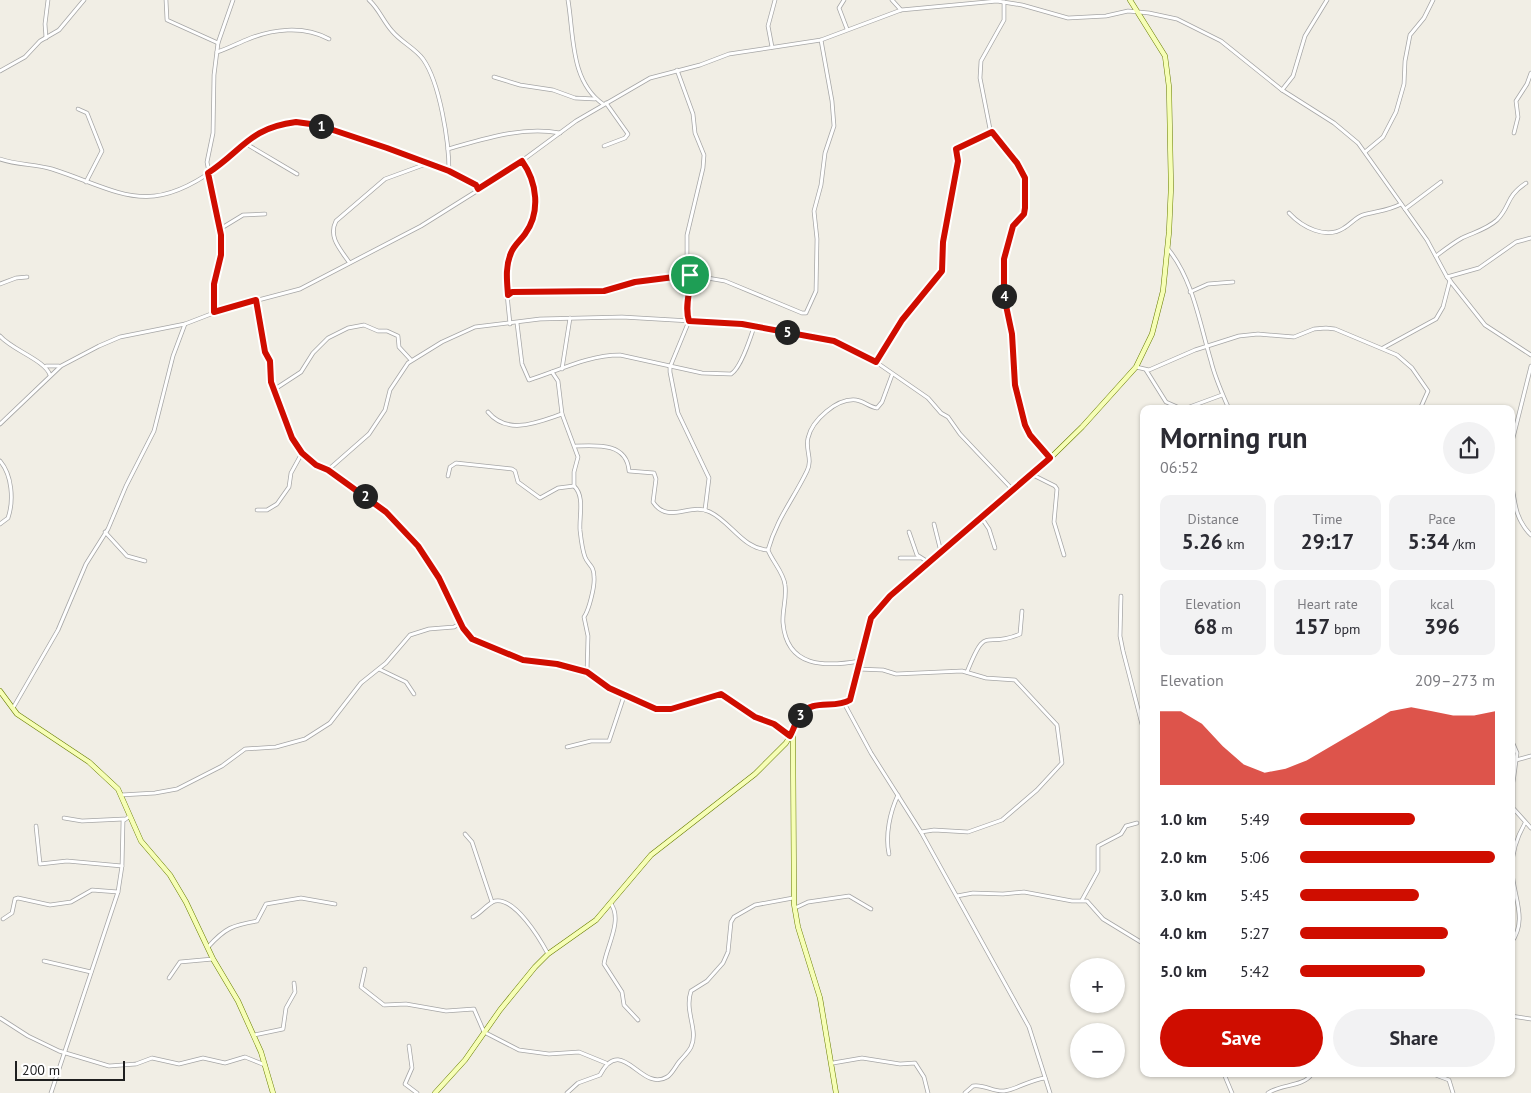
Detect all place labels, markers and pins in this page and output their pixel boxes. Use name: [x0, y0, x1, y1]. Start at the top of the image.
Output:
pin: 1: [308, 114, 334, 138]
pin: [669, 254, 711, 296]
pin: 4: [992, 284, 1016, 308]
pin: 5: [774, 320, 800, 344]
pin: 2: [352, 484, 378, 508]
pin: 3: [788, 702, 812, 728]

